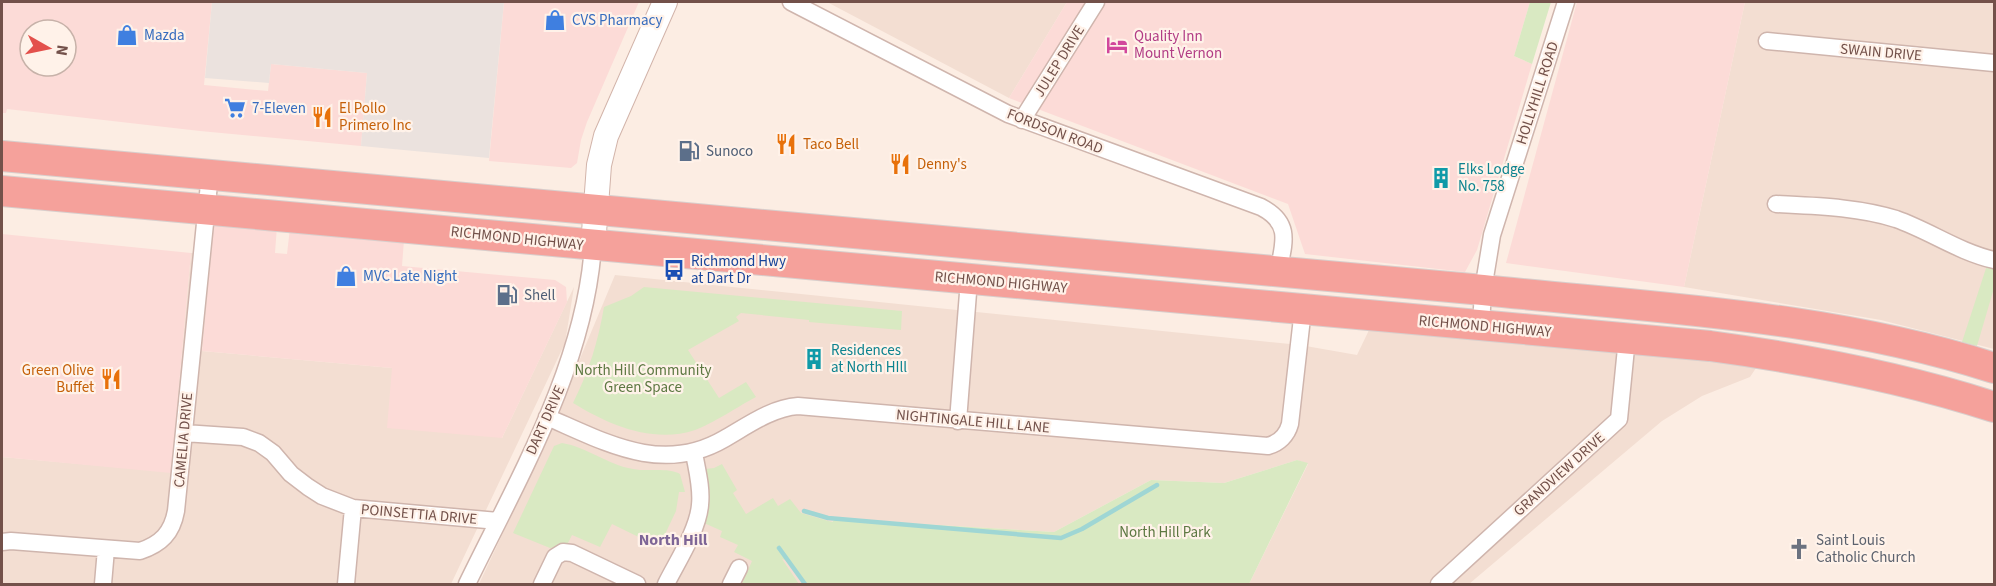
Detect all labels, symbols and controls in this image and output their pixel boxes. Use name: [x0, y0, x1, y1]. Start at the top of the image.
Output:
shop icon: CVS Pharmacy: [543, 8, 567, 32]
place label: CVS Pharmacy: [572, 10, 662, 31]
north arrow: [18, 18, 78, 78]
street label: JULEP DRIVE: [1029, 21, 1090, 101]
shop icon: Mazda: [115, 23, 139, 47]
place label: Mazda: [144, 25, 185, 46]
place label: Quality Inn Mount Vernon: [1134, 26, 1222, 64]
hotel icon: Quality Inn Mount Vernon: [1105, 33, 1129, 57]
street label: SWAIN DRIVE: [1839, 38, 1923, 67]
street label: HOLLYHILL ROAD: [1511, 39, 1564, 147]
text: N: [50, 43, 74, 57]
supermarket icon: 7-Eleven: [223, 96, 247, 120]
place label: 7-Eleven: [252, 98, 306, 119]
place label: El Pollo Primero Inc: [339, 98, 412, 136]
street label: FORDSON ROAD: [1004, 103, 1106, 159]
restaurant icon: El Pollo Primero Inc: [310, 105, 334, 129]
restaurant icon: Taco Bell: [774, 132, 798, 156]
place label: Taco Bell: [803, 134, 859, 155]
fuel station icon: Sunoco: [677, 139, 701, 163]
place label: Sunoco: [706, 141, 753, 162]
restaurant icon: Denny's: [888, 152, 912, 176]
place label: Denny's: [917, 154, 967, 175]
place label: Elks Lodge No. 758: [1458, 159, 1525, 197]
building icon: Elks Lodge No. 758: [1429, 166, 1453, 190]
street label: RICHMOND HIGHWAY: [450, 221, 585, 256]
place label: Richmond Hwy at Dart Dr: [691, 251, 786, 289]
bus stop icon: Richmond Hwy at Dart Dr: [662, 258, 686, 282]
shop icon: MVC Late Night: [334, 264, 358, 288]
place label: MVC Late Night: [363, 266, 457, 287]
street label: RICHMOND HIGHWAY: [934, 266, 1069, 299]
fuel station icon: Shell: [495, 283, 519, 307]
place label: Shell: [524, 285, 555, 306]
street label: RICHMOND HIGHWAY: [1418, 310, 1553, 343]
place label: Residences at North HIll: [831, 340, 907, 378]
building icon: Residences at North HIll: [802, 347, 826, 371]
place label: Green Olive Buffet: [22, 360, 94, 398]
park label: North Hill Community Green Space: [574, 360, 712, 398]
restaurant icon: Green Olive Buffet: [99, 367, 123, 391]
street label: DART DRIVE: [521, 382, 570, 458]
street label: CAMELIA DRIVE: [169, 392, 198, 488]
street label: NIGHTINGALE HILL LANE: [895, 404, 1051, 439]
street label: GRANDVIEW DRIVE: [1509, 428, 1610, 521]
street label: POINSETTIA DRIVE: [360, 499, 478, 530]
park label: North Hill Park: [1119, 522, 1211, 543]
district label: North Hill: [639, 529, 708, 551]
place label: Saint Louis Catholic Church: [1816, 530, 1916, 568]
church icon: Saint Louis Catholic Church: [1787, 537, 1811, 561]

